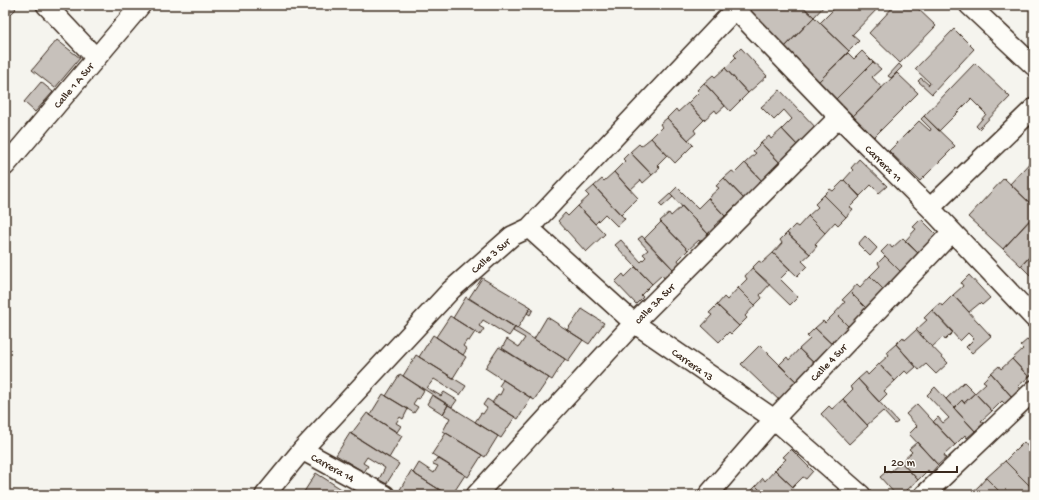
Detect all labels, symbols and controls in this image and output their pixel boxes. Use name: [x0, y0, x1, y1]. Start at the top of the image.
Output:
street label: Calle 1 A Sur: [52, 60, 98, 111]
street label: Carrera 11: [862, 144, 903, 185]
street label: Calle 3 Sur: [469, 236, 514, 277]
street label: calle 3A Sur: [633, 281, 679, 327]
street label: Calle 4 Sur: [809, 341, 851, 385]
street label: Carrera 13: [669, 347, 715, 385]
scale bar: [885, 448, 957, 474]
street label: Carrera 14: [308, 452, 357, 486]
text: 20 m: [891, 457, 916, 471]

